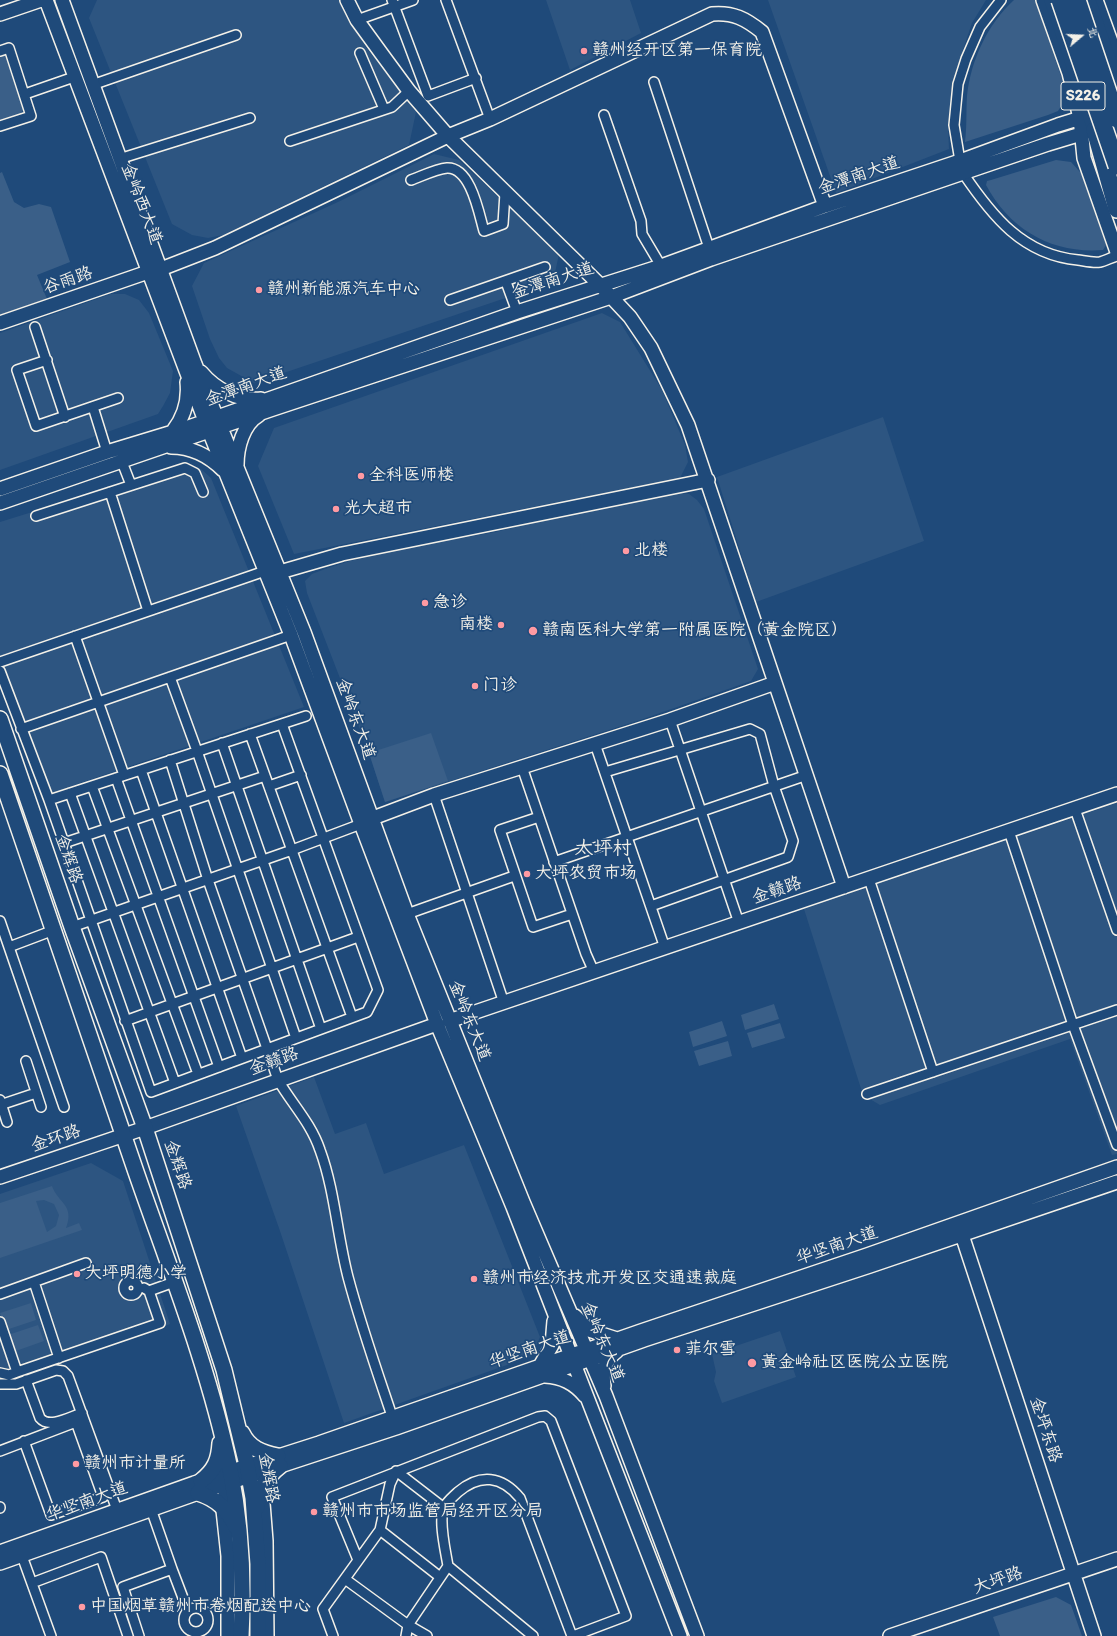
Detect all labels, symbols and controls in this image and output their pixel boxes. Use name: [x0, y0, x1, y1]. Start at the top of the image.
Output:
north arrow: [1061, 16, 1101, 56]
text: 北: [1085, 25, 1101, 39]
place label: 赣州经开区第一保育院: [592, 41, 762, 61]
marker: 赣州经开区第一保育院: [579, 46, 589, 56]
road number: S226: [1061, 82, 1105, 110]
street label: 金潭南大道: [815, 153, 903, 199]
street label: 金岭西大道: [116, 161, 166, 247]
street label: 金潭南大道: [509, 258, 597, 304]
street label: 谷雨路: [41, 263, 95, 299]
place label: 赣州新能源汽车中心: [267, 280, 420, 300]
marker: 赣州新能源汽车中心: [254, 285, 264, 295]
street label: 金潭南大道: [203, 363, 289, 411]
place label: 全科医师楼: [369, 466, 454, 486]
marker: 全科医师楼: [356, 471, 366, 481]
place label: 光大超市: [344, 499, 412, 519]
marker: 光大超市: [331, 504, 341, 514]
place label: 北楼: [634, 541, 668, 561]
marker: 北楼: [621, 546, 631, 556]
place label: 急诊: [433, 593, 467, 613]
marker: 急诊: [420, 598, 430, 608]
place label: 南楼: [459, 615, 493, 635]
marker: 南楼: [496, 620, 506, 630]
place label: 赣南医科大学第一附属医院（黄金院区）: [542, 621, 848, 641]
marker: 赣南医科大学第一附属医院（黄金院区）: [527, 625, 539, 637]
street label: 金岭东大道: [331, 676, 379, 762]
place label: 门诊: [483, 676, 517, 696]
marker: 门诊: [470, 681, 480, 691]
street label: 金辉路: [50, 832, 86, 886]
district label: 太坪村: [575, 838, 631, 860]
place label: 大坪农贸市场: [535, 864, 637, 884]
marker: 大坪农贸市场: [522, 869, 532, 879]
street label: 金赣路: [750, 873, 804, 909]
street label: 金岭东大道: [444, 978, 494, 1064]
street label: 金赣路: [247, 1044, 301, 1080]
street label: 金环路: [29, 1121, 83, 1157]
street label: 金辉路: [159, 1138, 195, 1192]
street label: 华坚南大道: [793, 1223, 881, 1269]
place label: 大坪明德小学: [85, 1264, 187, 1284]
marker: 大坪明德小学: [72, 1269, 82, 1279]
place label: 赣州市经济技术开发区交通速裁庭: [482, 1269, 737, 1289]
marker: 赣州市经济技术开发区交通速裁庭: [469, 1274, 479, 1284]
street label: 金岭东大道: [576, 1299, 628, 1385]
street label: 华坚南大道: [486, 1327, 574, 1373]
place label: 菲尔雪: [685, 1340, 736, 1360]
marker: 菲尔雪: [672, 1345, 682, 1355]
place label: 黄金岭社区医院公立医院: [761, 1353, 948, 1373]
marker: 黄金岭社区医院公立医院: [746, 1357, 758, 1369]
street label: 金坪东路: [1025, 1395, 1065, 1465]
street label: 金辉路: [254, 1451, 282, 1505]
place label: 赣州市计量所: [84, 1454, 186, 1474]
marker: 赣州市计量所: [71, 1459, 81, 1469]
street label: 华坚南大道: [44, 1478, 130, 1526]
place label: 赣州市市场监管局经开区分局: [322, 1502, 543, 1522]
marker: 赣州市市场监管局经开区分局: [309, 1507, 319, 1517]
street label: 大坪路: [971, 1563, 1025, 1599]
place label: 中国烟草赣州市卷烟配送中心: [90, 1597, 311, 1617]
marker: 中国烟草赣州市卷烟配送中心: [77, 1602, 87, 1612]

